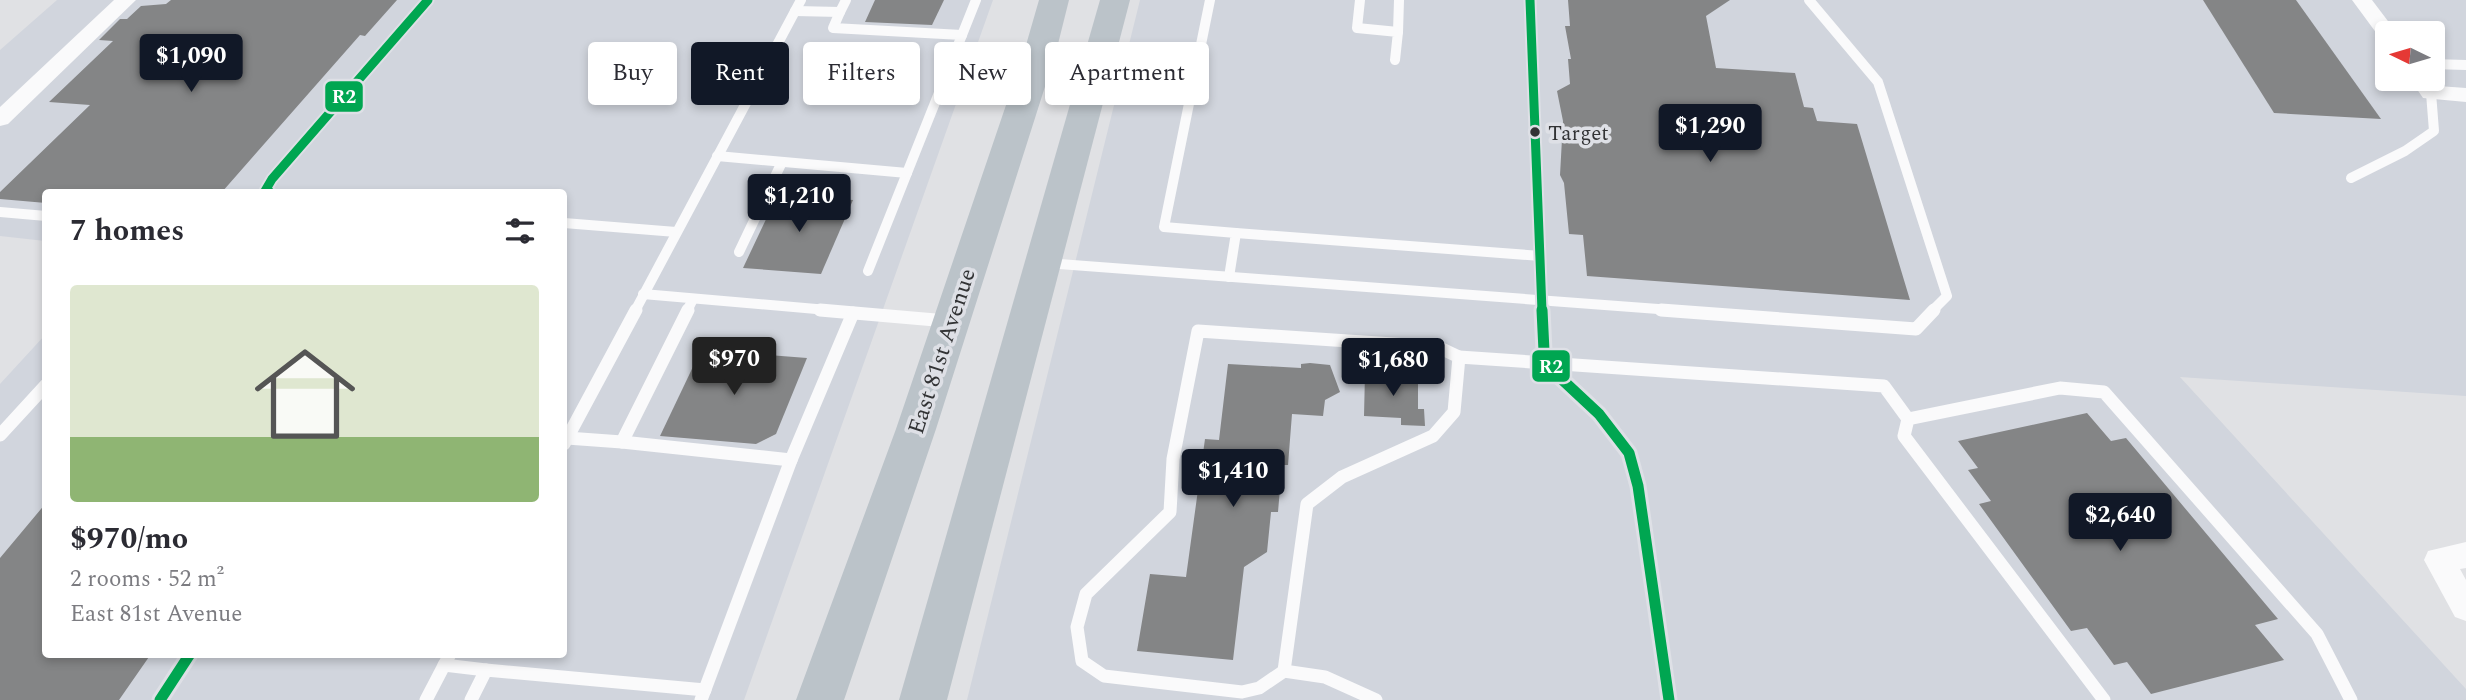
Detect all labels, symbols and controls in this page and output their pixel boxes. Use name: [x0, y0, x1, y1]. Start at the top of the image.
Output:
north arrow: [2375, 21, 2445, 91]
map controls: [2375, 21, 2445, 91]
pin: $1,090: [134, 34, 248, 94]
text: $1,090: [156, 39, 226, 74]
chip: Buy: [588, 42, 677, 105]
chip: Rent: [691, 42, 789, 105]
chip: Filters: [803, 42, 920, 105]
chip: New: [934, 42, 1031, 105]
chip: Apartment: [1045, 42, 1209, 105]
line badge: R2: [324, 80, 364, 113]
text: R2: [332, 83, 356, 112]
pin: $1,290: [1653, 104, 1767, 164]
text: $1,290: [1675, 109, 1745, 144]
place label: Target: [1548, 118, 1609, 150]
marker: Target: [1528, 125, 1542, 139]
pin: $1,210: [742, 174, 856, 234]
text: $1,210: [764, 179, 834, 214]
text: 7 homes: [70, 208, 184, 254]
icon: filters: [501, 212, 539, 250]
street label: East 81st Avenue: [899, 264, 986, 439]
icon: home: [242, 331, 368, 457]
pin: $970: [693, 338, 775, 397]
pin: $1,680: [1336, 338, 1450, 398]
text: $970: [708, 342, 760, 377]
text: $1,680: [1358, 343, 1428, 378]
line badge: R2: [1531, 349, 1571, 383]
text: R2: [1539, 353, 1563, 382]
pin: $1,410: [1176, 449, 1290, 509]
text: $1,410: [1198, 454, 1268, 489]
pin: $2,640: [2063, 494, 2177, 553]
text: $2,640: [2085, 498, 2155, 533]
text: $970/mo: [70, 516, 188, 562]
text: 2 rooms · 52 m²: [70, 562, 224, 597]
text: East 81st Avenue: [70, 597, 242, 632]

